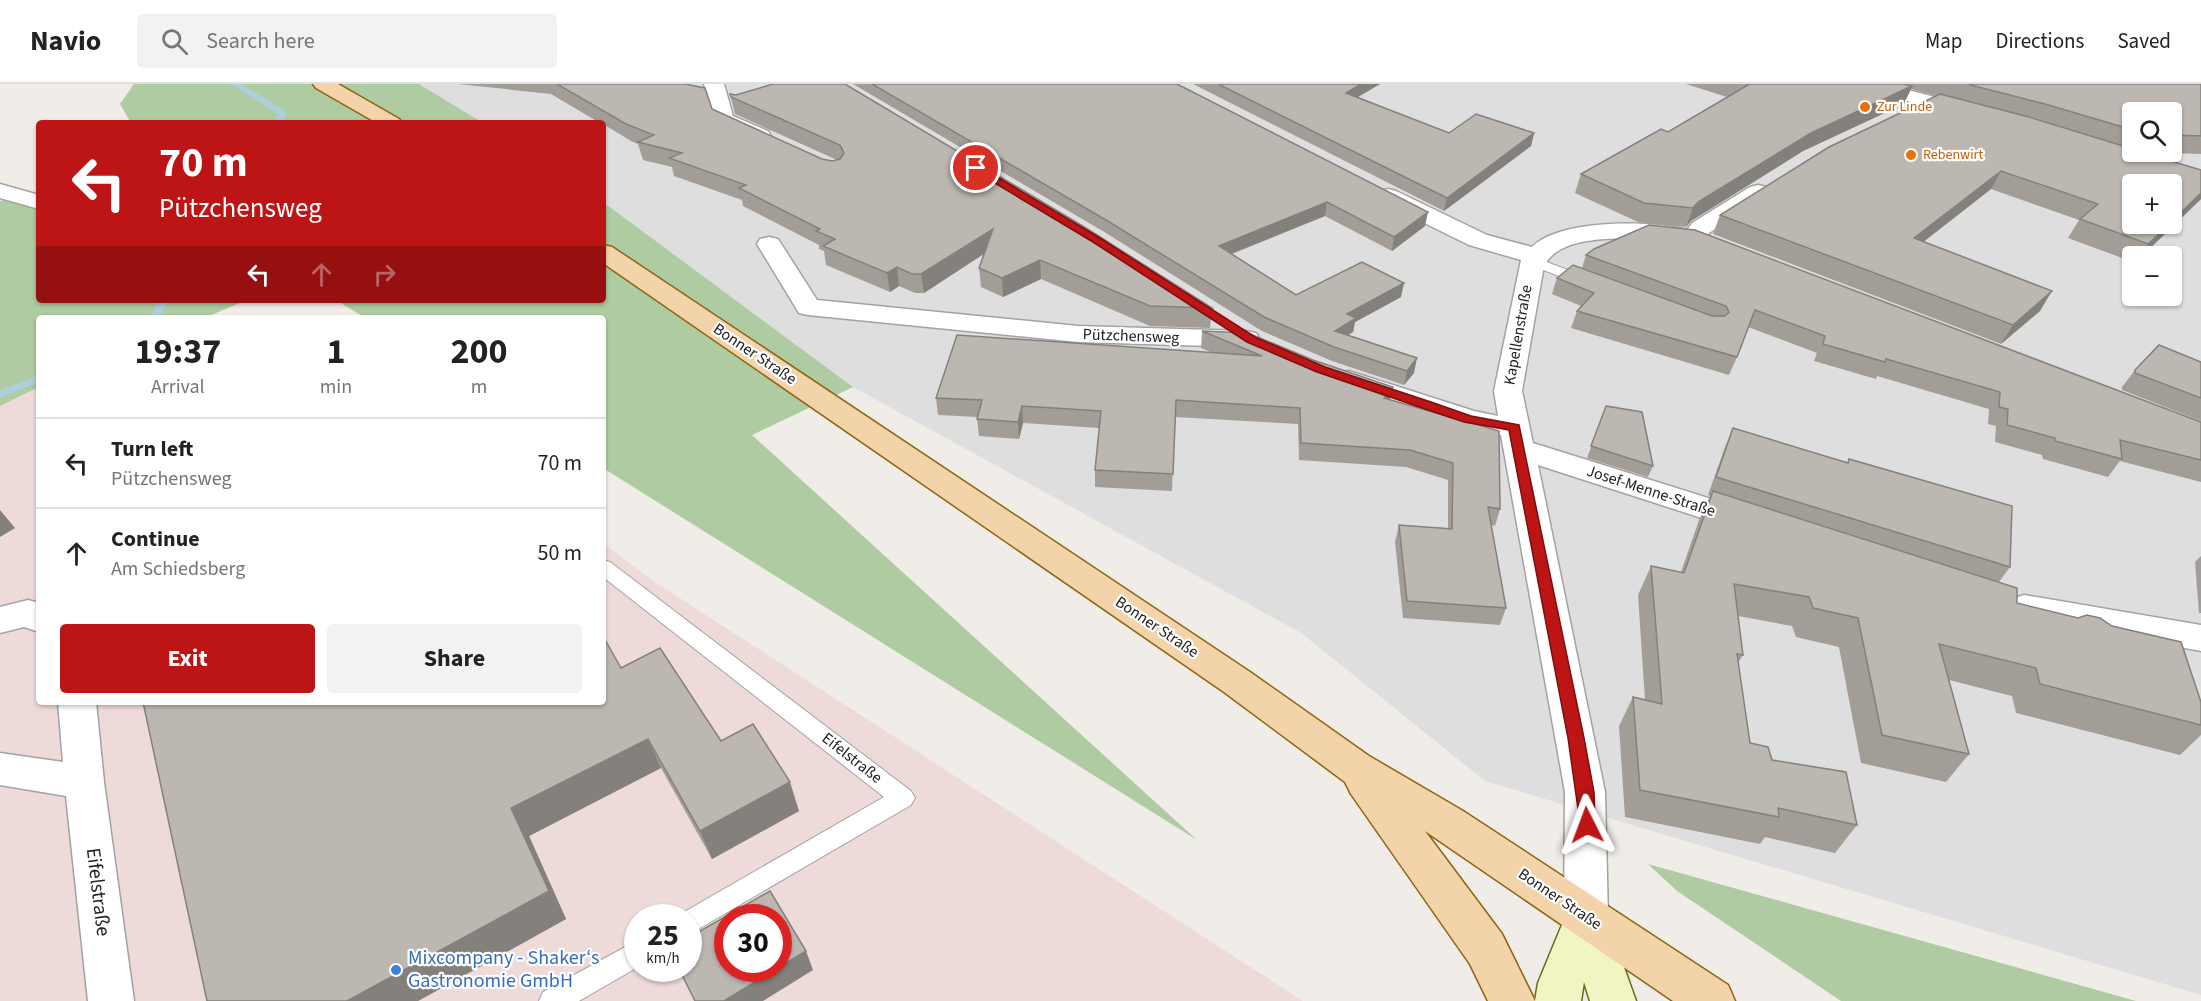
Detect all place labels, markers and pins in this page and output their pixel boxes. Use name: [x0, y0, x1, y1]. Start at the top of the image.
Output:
place label: Zur Linde: [1877, 97, 1932, 117]
marker: Zur Linde: [1858, 100, 1872, 114]
pin: [950, 142, 1001, 193]
place label: Rebenwirt: [1923, 145, 1983, 165]
marker: Rebenwirt: [1904, 148, 1918, 162]
place label: Mixcompany - Shaker‘s Gastronomie GmbH: [408, 944, 599, 995]
marker: Mixcompany - Shaker‘s Gastronomie GmbH: [389, 963, 403, 977]

